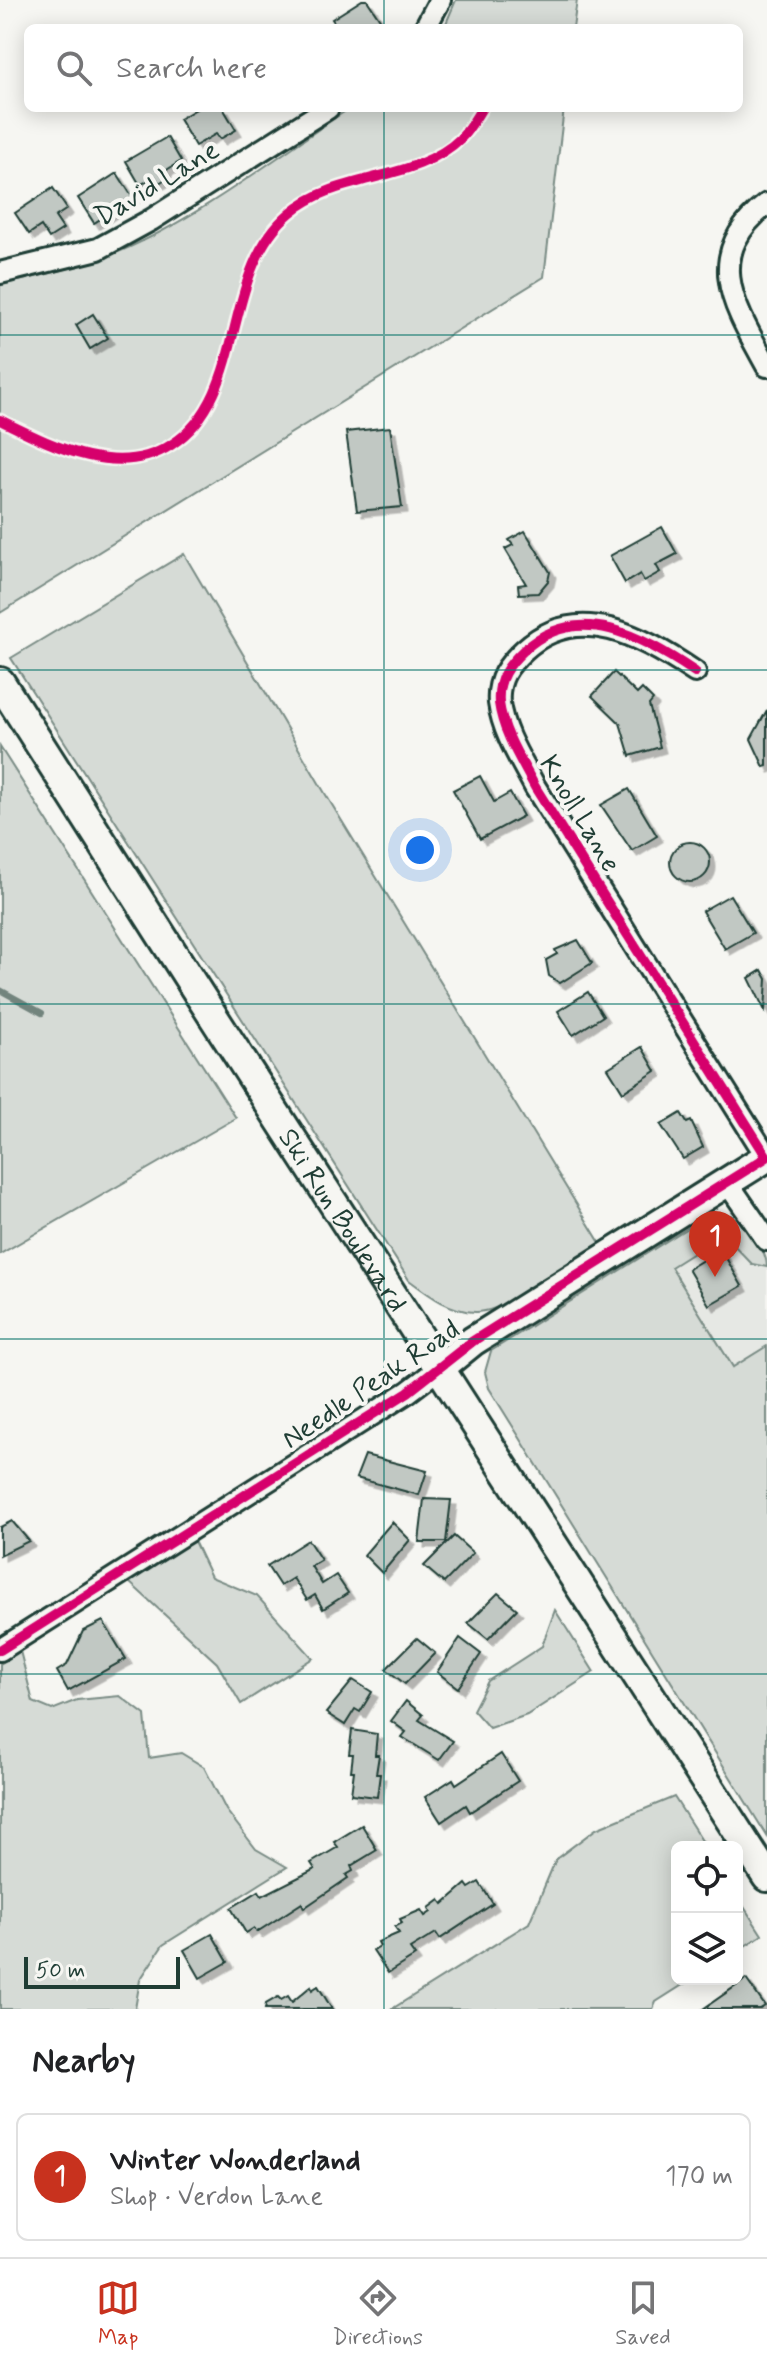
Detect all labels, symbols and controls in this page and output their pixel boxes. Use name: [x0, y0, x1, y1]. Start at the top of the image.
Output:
search box: [24, 24, 743, 112]
icon: search: [52, 46, 96, 90]
text: Search here: [116, 49, 267, 88]
street label: David Lane: [88, 132, 227, 236]
street label: Knoll Lane: [529, 749, 628, 880]
your location: [400, 830, 440, 870]
street label: Ski Run Boulevard: [269, 1122, 415, 1320]
pin: 1: [689, 1211, 741, 1277]
street label: Needle Peak Road: [275, 1312, 468, 1458]
map controls: [671, 1841, 743, 1985]
button: locate: [671, 1841, 743, 1913]
button: layers: [671, 1913, 743, 1985]
scale bar: [24, 1953, 180, 1989]
text: 50 m: [36, 1957, 85, 1985]
text: Nearby: [32, 2039, 136, 2084]
text: Winter Wonderland: [110, 2141, 361, 2180]
text: 1: [54, 2160, 66, 2194]
text: 170 m: [665, 2160, 733, 2194]
text: Shop · Verdon Lane: [110, 2180, 323, 2214]
tab: Map: [96, 2276, 140, 2352]
tab: Directions: [332, 2276, 423, 2352]
tab: Saved: [615, 2276, 671, 2352]

